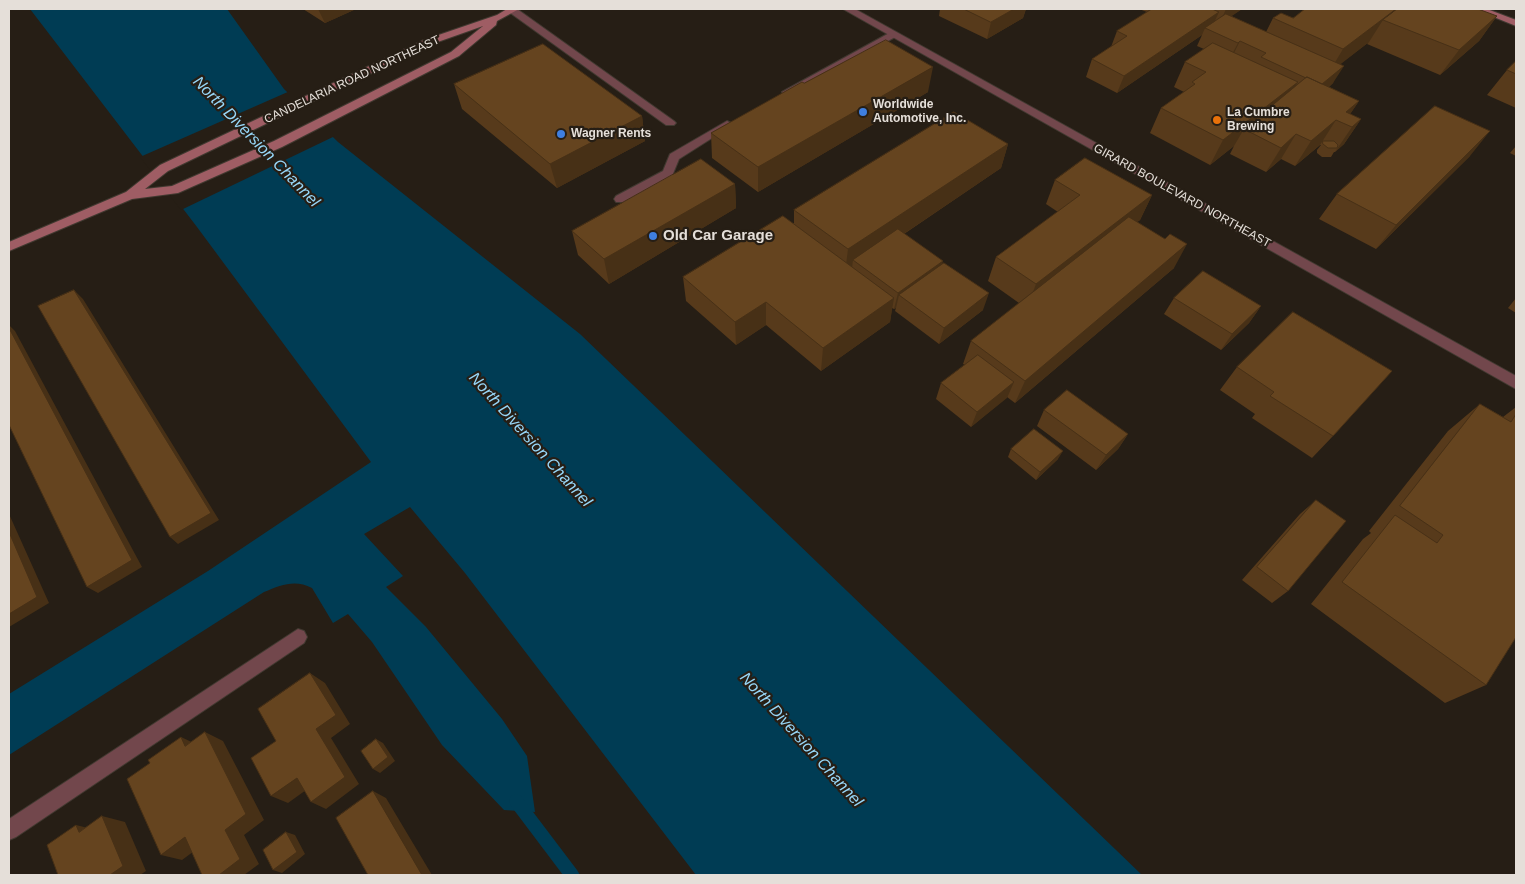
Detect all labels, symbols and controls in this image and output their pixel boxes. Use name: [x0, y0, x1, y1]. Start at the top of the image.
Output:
street label: CANDELARIA ROAD NORTHEAST: [262, 33, 442, 127]
water label: North Diversion Channel: [189, 73, 323, 211]
place label: Worldwide Automotive, Inc.: [873, 98, 966, 126]
marker: Worldwide Automotive, Inc.: [857, 106, 869, 118]
place label: La Cumbre Brewing: [1227, 106, 1290, 134]
marker: La Cumbre Brewing: [1211, 114, 1223, 126]
place label: Wagner Rents: [571, 127, 651, 141]
marker: Wagner Rents: [555, 128, 567, 140]
street label: GIRARD BOULEVARD NORTHEAST: [1091, 141, 1273, 251]
place label: Old Car Garage: [663, 227, 773, 245]
marker: Old Car Garage: [647, 230, 659, 242]
water label: North Diversion Channel: [465, 369, 595, 511]
water label: North Diversion Channel: [736, 669, 866, 811]

